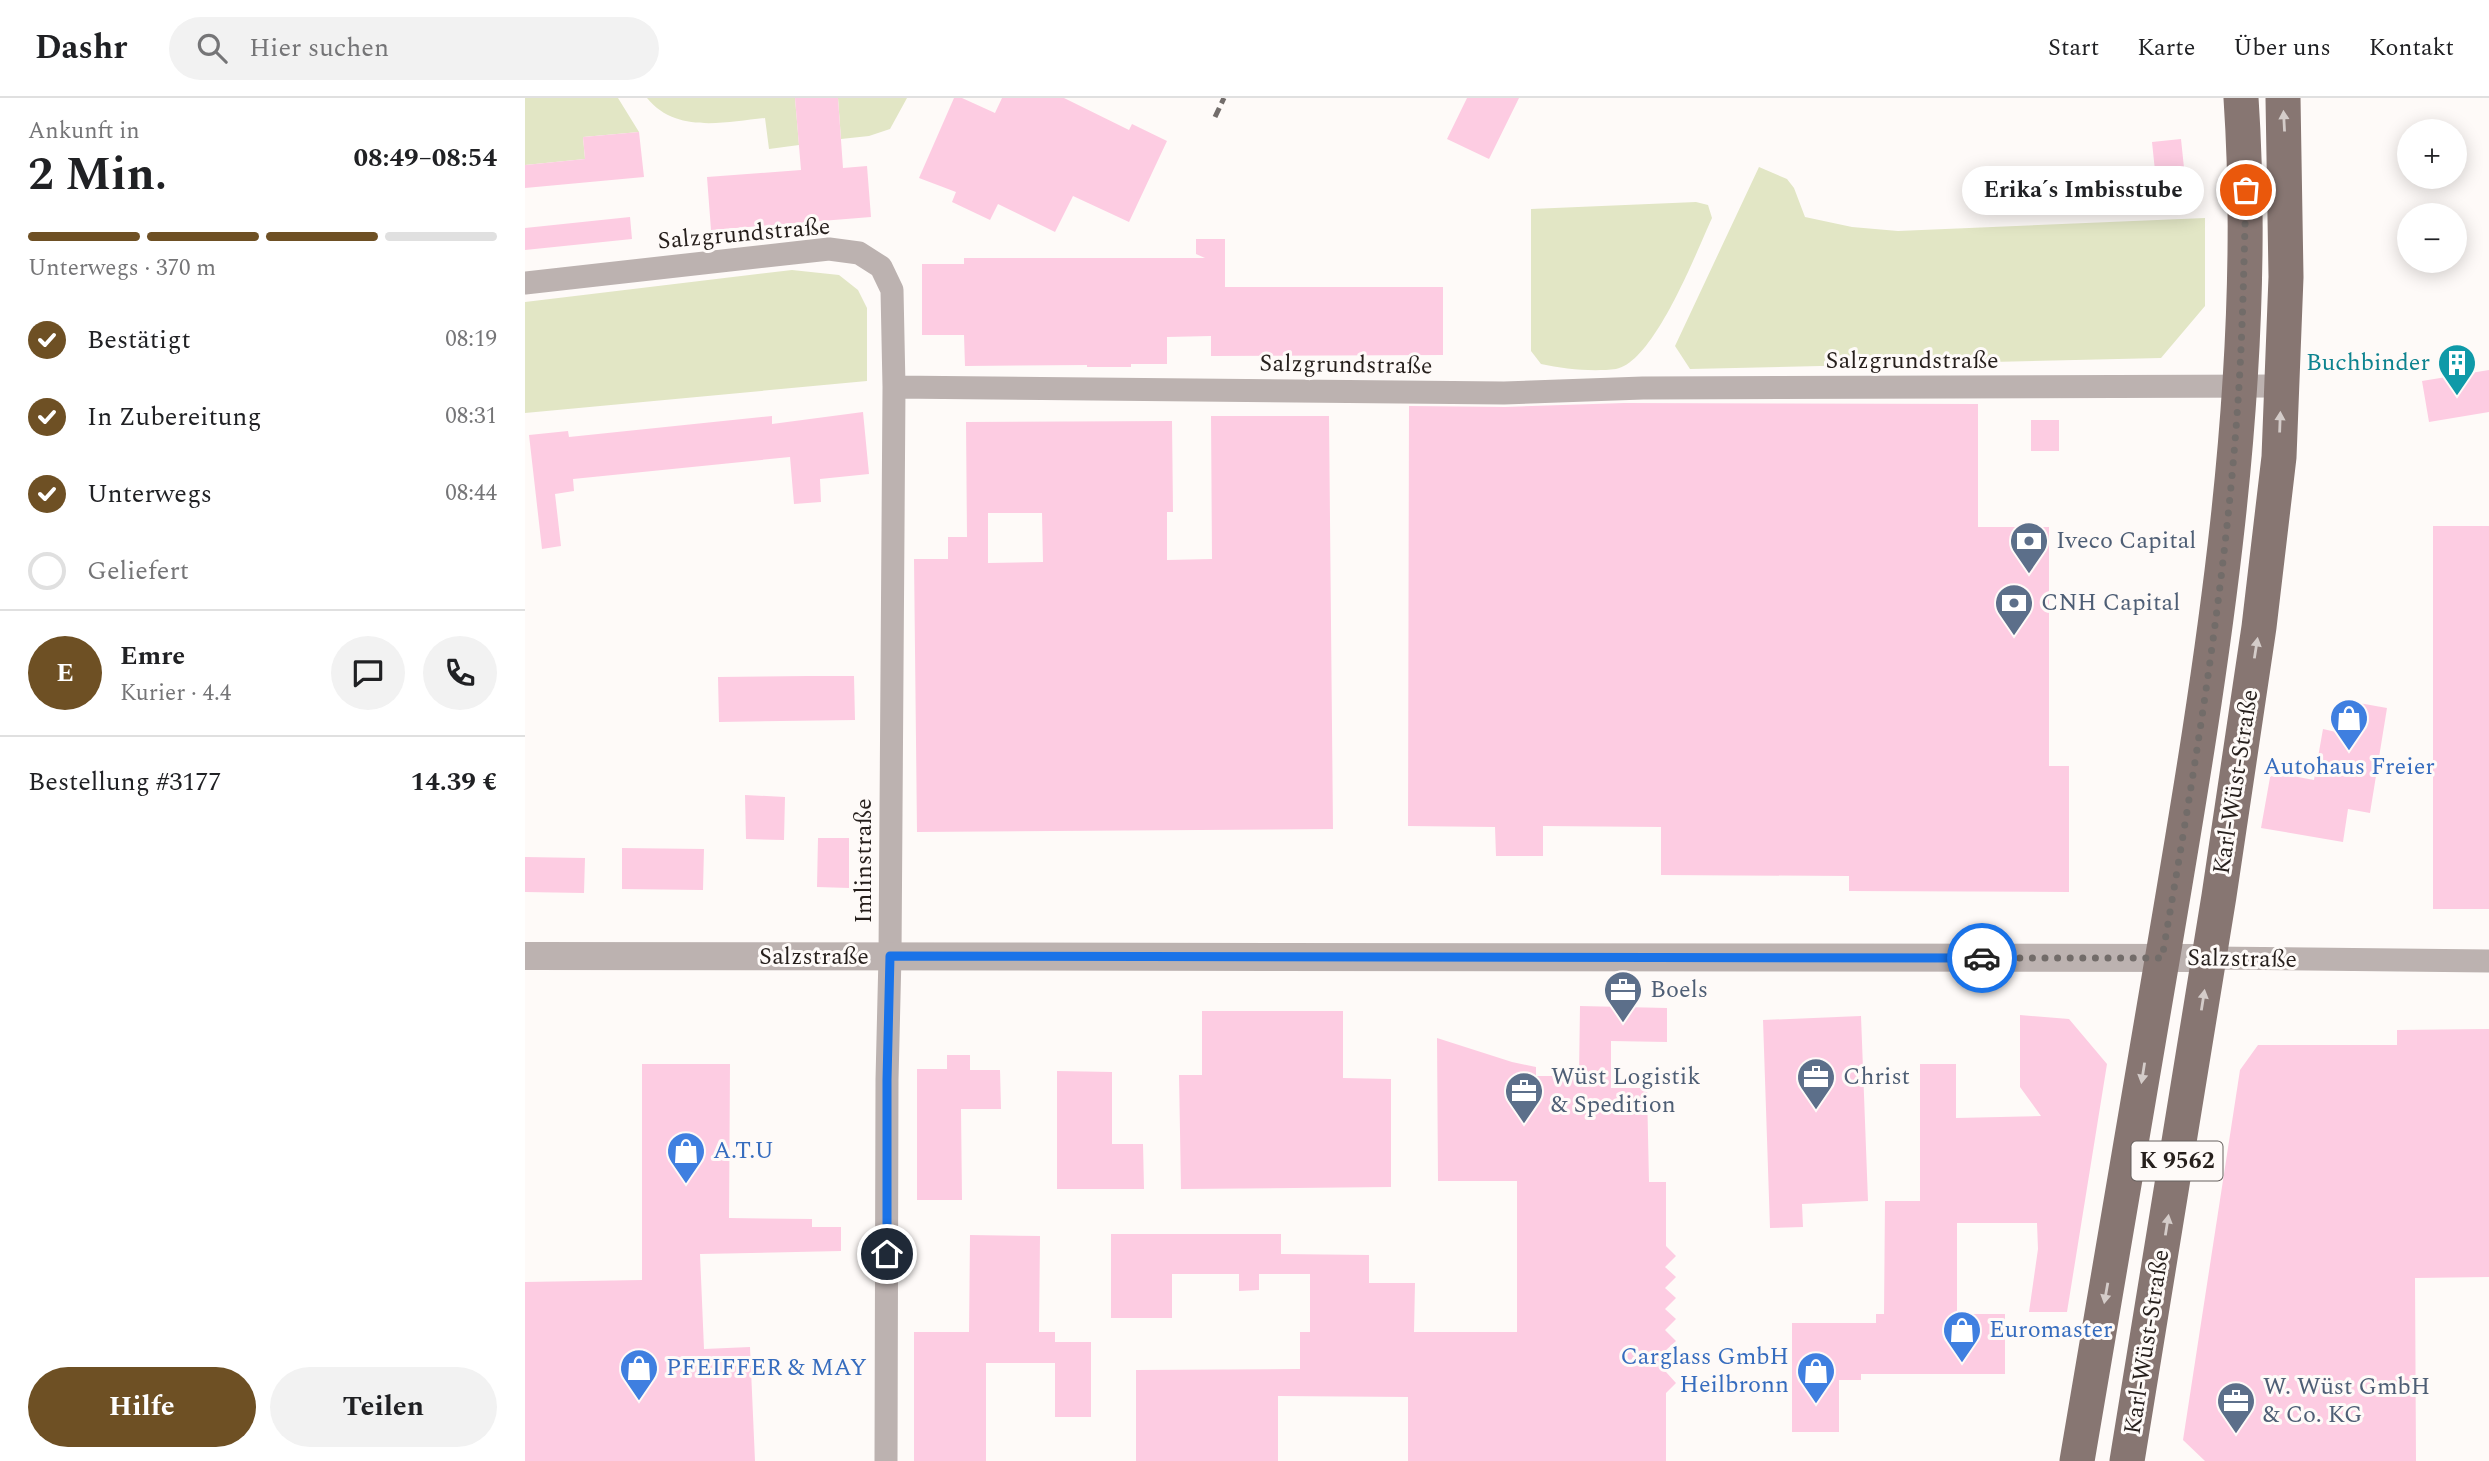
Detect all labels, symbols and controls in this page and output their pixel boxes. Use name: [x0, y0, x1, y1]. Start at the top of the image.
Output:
search box: [169, 17, 659, 80]
text: Dashr: [35, 23, 127, 73]
text: Hier suchen: [249, 28, 389, 68]
icon: search: [193, 29, 231, 67]
text: Start: [2048, 30, 2099, 66]
text: Karte: [2137, 30, 2195, 66]
text: Über uns: [2233, 30, 2331, 66]
text: Kontakt: [2369, 30, 2454, 66]
one-way arrow: [2278, 110, 2289, 132]
text: Ankunft in: [28, 114, 140, 149]
map controls: [2397, 119, 2467, 273]
button: +: [2397, 119, 2467, 189]
text: 08:49–08:54: [353, 138, 497, 178]
text: 2 Min.: [28, 140, 167, 210]
pin: [2216, 160, 2276, 220]
callout: Erika´s Imbisstube: [1963, 166, 2204, 214]
icon: bag: [2227, 171, 2265, 209]
text: Erika´s Imbisstube: [1983, 173, 2183, 208]
button: −: [2397, 203, 2467, 273]
street label: Salzgrundstraße: [656, 209, 832, 259]
text: Unterwegs · 370 m: [28, 251, 216, 286]
text: Bestätigt: [87, 320, 191, 360]
icon: check: [28, 321, 66, 359]
text: 08:19: [445, 322, 497, 357]
building icon: Buchbinder: [2436, 342, 2478, 397]
street label: Salzgrundstraße: [1825, 343, 1999, 379]
street label: Salzgrundstraße: [1259, 345, 1433, 385]
place label: Buchbinder: [2306, 345, 2430, 381]
text: In Zubereitung: [87, 397, 261, 437]
icon: check: [28, 398, 66, 436]
text: 08:31: [445, 399, 497, 434]
one-way arrow: [2275, 411, 2286, 433]
text: Unterwegs: [87, 474, 212, 514]
icon: check: [28, 475, 66, 513]
text: 08:44: [445, 476, 497, 511]
bank icon: Iveco Capital: [2008, 520, 2050, 575]
place label: Iveco Capital: [2056, 523, 2196, 559]
text: Geliefert: [87, 551, 189, 591]
bank icon: CNH Capital: [1993, 582, 2035, 637]
place label: CNH Capital: [2041, 585, 2180, 621]
text: Emre: [120, 636, 185, 676]
button: chat: [331, 636, 405, 710]
button: phone: [423, 636, 497, 710]
one-way arrow: [2251, 637, 2262, 659]
text: E: [56, 653, 74, 693]
text: Kurier · 4.4: [120, 676, 231, 711]
street label: Karl-Wüst-Straße: [2204, 687, 2268, 877]
shop icon: Autohaus Freier: [2328, 697, 2370, 752]
place label: Autohaus Freier: [2263, 749, 2435, 785]
text: Bestellung #3177: [28, 762, 221, 802]
text: 14.39 €: [411, 762, 497, 802]
street label: Imlinstraße: [846, 799, 882, 924]
courier: [1947, 923, 2017, 993]
street label: Salzstraße: [759, 939, 869, 975]
icon: car: [1963, 939, 2001, 977]
street label: Salzstraße: [2187, 940, 2297, 978]
office icon: Boels: [1602, 969, 1644, 1024]
place label: Boels: [1650, 972, 1708, 1008]
one-way arrow: [2198, 989, 2209, 1011]
office icon: Christ: [1795, 1056, 1837, 1111]
place label: Wüst Logistik & Spedition: [1551, 1059, 1701, 1123]
place label: Christ: [1843, 1059, 1910, 1095]
one-way arrow: [2137, 1062, 2148, 1084]
office icon: Wüst Logistik & Spedition: [1503, 1070, 1545, 1125]
shop icon: A.T.U: [665, 1130, 707, 1185]
place label: A.T.U: [713, 1133, 774, 1169]
road number: K 9562: [2131, 1142, 2223, 1180]
one-way arrow: [2162, 1214, 2173, 1236]
pin: [857, 1224, 917, 1284]
icon: home: [868, 1235, 906, 1273]
street label: Karl-Wüst-Straße: [2115, 1247, 2179, 1437]
one-way arrow: [2100, 1282, 2111, 1304]
shop icon: Euromaster: [1941, 1309, 1983, 1364]
place label: Euromaster: [1989, 1312, 2113, 1348]
place label: Carglass GmbH Heilbronn: [1620, 1339, 1789, 1403]
shop icon: PFEIFFER & MAY: [618, 1347, 660, 1402]
place label: PFEIFFER & MAY: [666, 1350, 867, 1386]
shop icon: Carglass GmbH Heilbronn: [1795, 1350, 1837, 1405]
button: Hilfe: [28, 1367, 256, 1447]
button: Teilen: [270, 1367, 497, 1447]
place label: W. Wüst GmbH & Co. KG: [2263, 1369, 2430, 1433]
office icon: W. Wüst GmbH & Co. KG: [2215, 1380, 2257, 1435]

